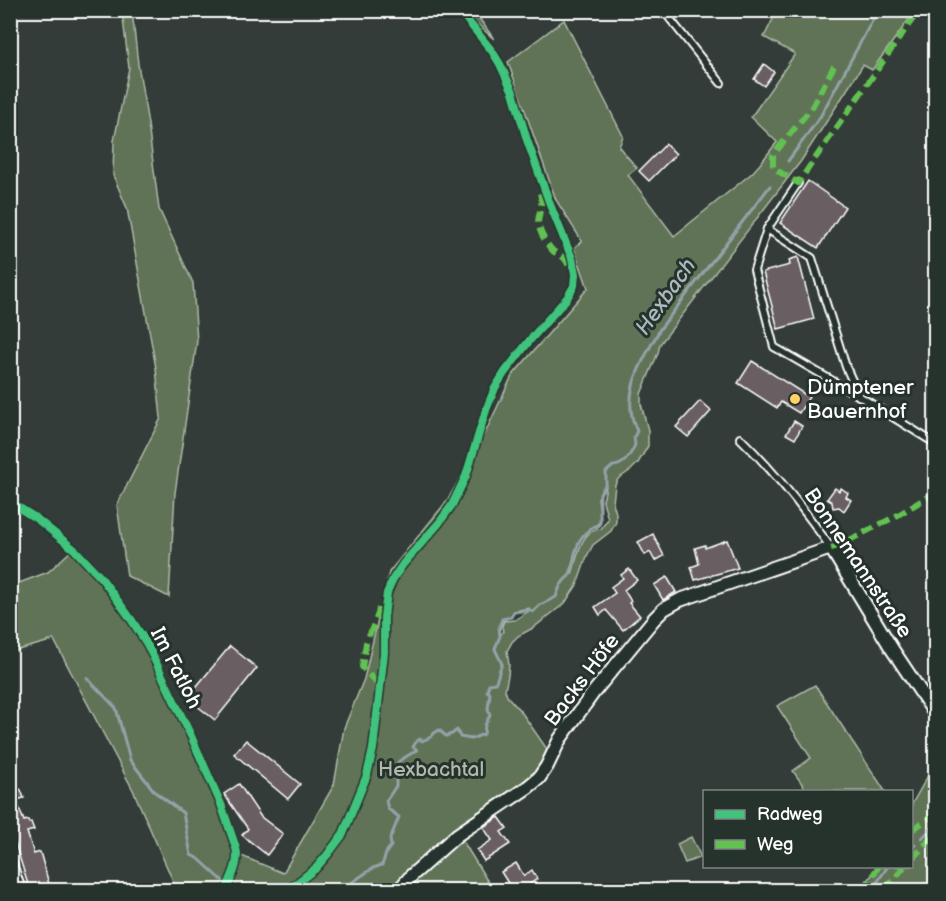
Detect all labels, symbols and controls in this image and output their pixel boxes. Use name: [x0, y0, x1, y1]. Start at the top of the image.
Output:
water label: Hexbach: [630, 253, 702, 341]
place label: Dümptener Bauernhof: [807, 375, 914, 424]
marker: Dümptener Bauernhof: [788, 392, 802, 406]
street label: Bonnemannstraße: [799, 483, 917, 643]
street label: Im Fatloh: [145, 623, 207, 713]
street label: Backs Höfe: [539, 629, 625, 731]
park label: Hexbachtal: [378, 757, 484, 782]
legend: [703, 790, 913, 868]
text: Radweg: [757, 804, 823, 825]
text: Weg: [757, 834, 793, 855]

